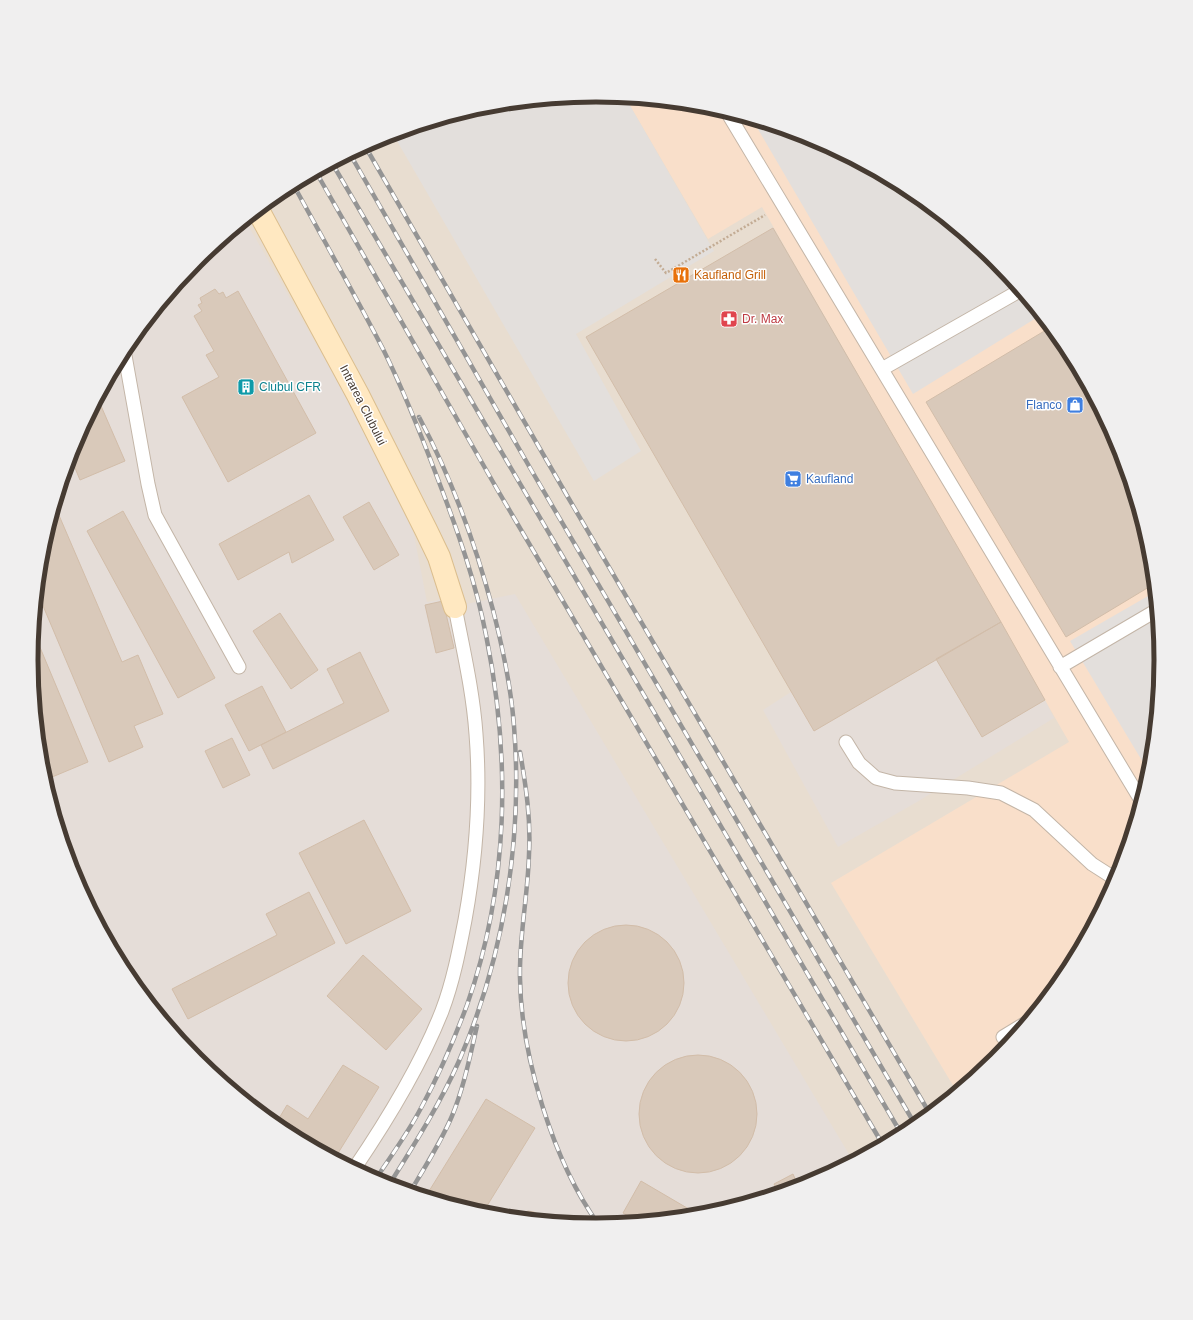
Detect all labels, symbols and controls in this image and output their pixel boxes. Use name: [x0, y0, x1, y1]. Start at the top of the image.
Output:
restaurant icon: Kaufland Grill: [671, 265, 691, 285]
place label: Kaufland Grill: [694, 268, 766, 282]
pharmacy icon: Dr. Max: [719, 309, 739, 329]
place label: Dr. Max: [742, 312, 783, 326]
street label: Intrarea Clubului: [337, 363, 389, 447]
building icon: Clubul CFR: [236, 377, 256, 397]
place label: Clubul CFR: [259, 380, 321, 394]
shop icon: Flanco: [1065, 395, 1085, 415]
place label: Flanco: [1026, 398, 1062, 412]
supermarket icon: Kaufland: [783, 469, 803, 489]
place label: Kaufland: [806, 472, 853, 486]

